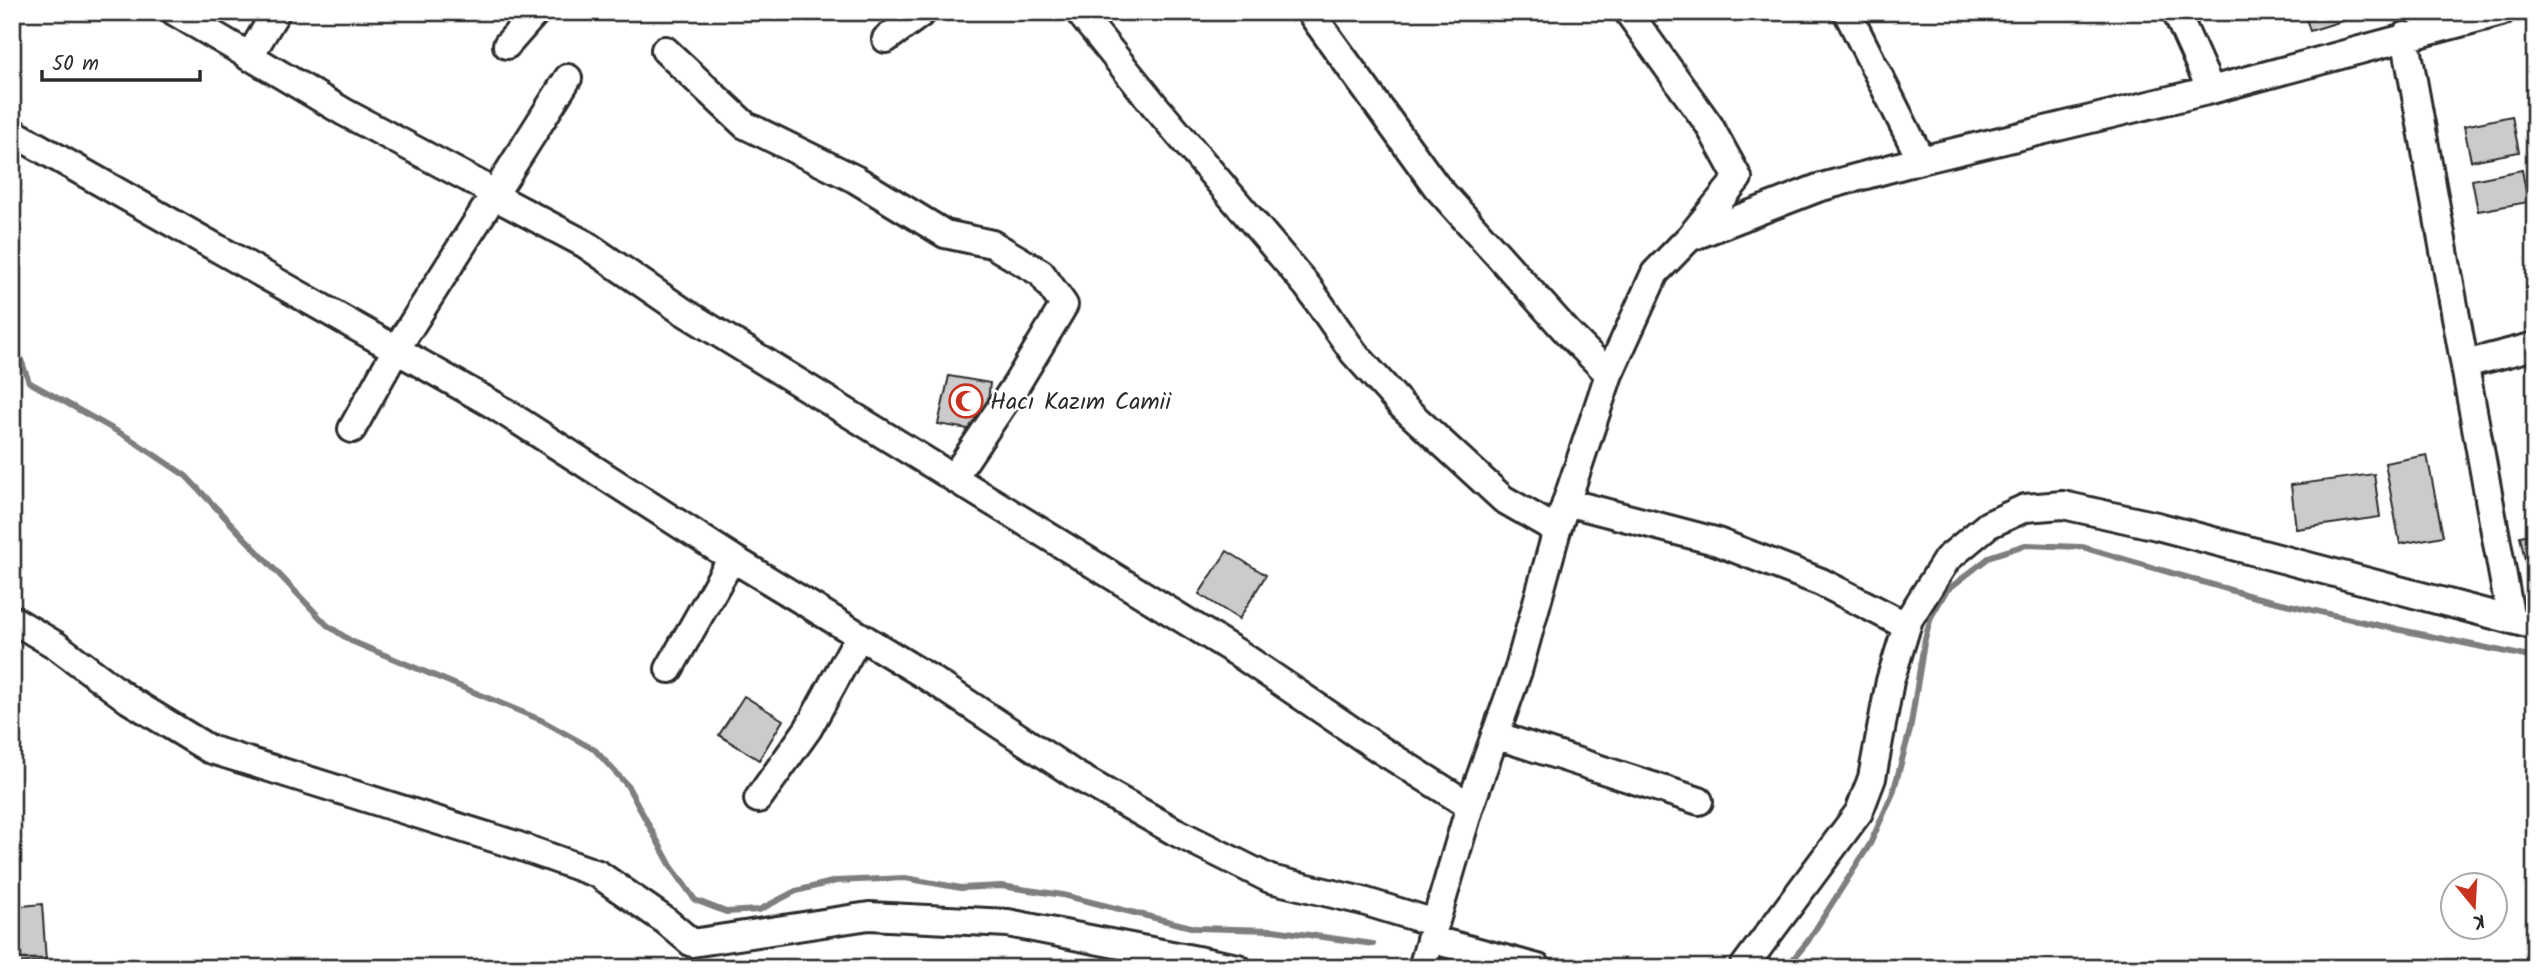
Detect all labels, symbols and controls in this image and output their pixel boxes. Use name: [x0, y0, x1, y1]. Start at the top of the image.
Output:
scale bar: [42, 38, 200, 82]
text: 50 m: [52, 48, 99, 81]
mosque icon: Hacı Kazım Camii: [947, 382, 985, 420]
place label: Hacı Kazım Camii: [990, 383, 1172, 422]
north arrow: [2438, 872, 2508, 942]
text: K: [2469, 904, 2489, 936]

